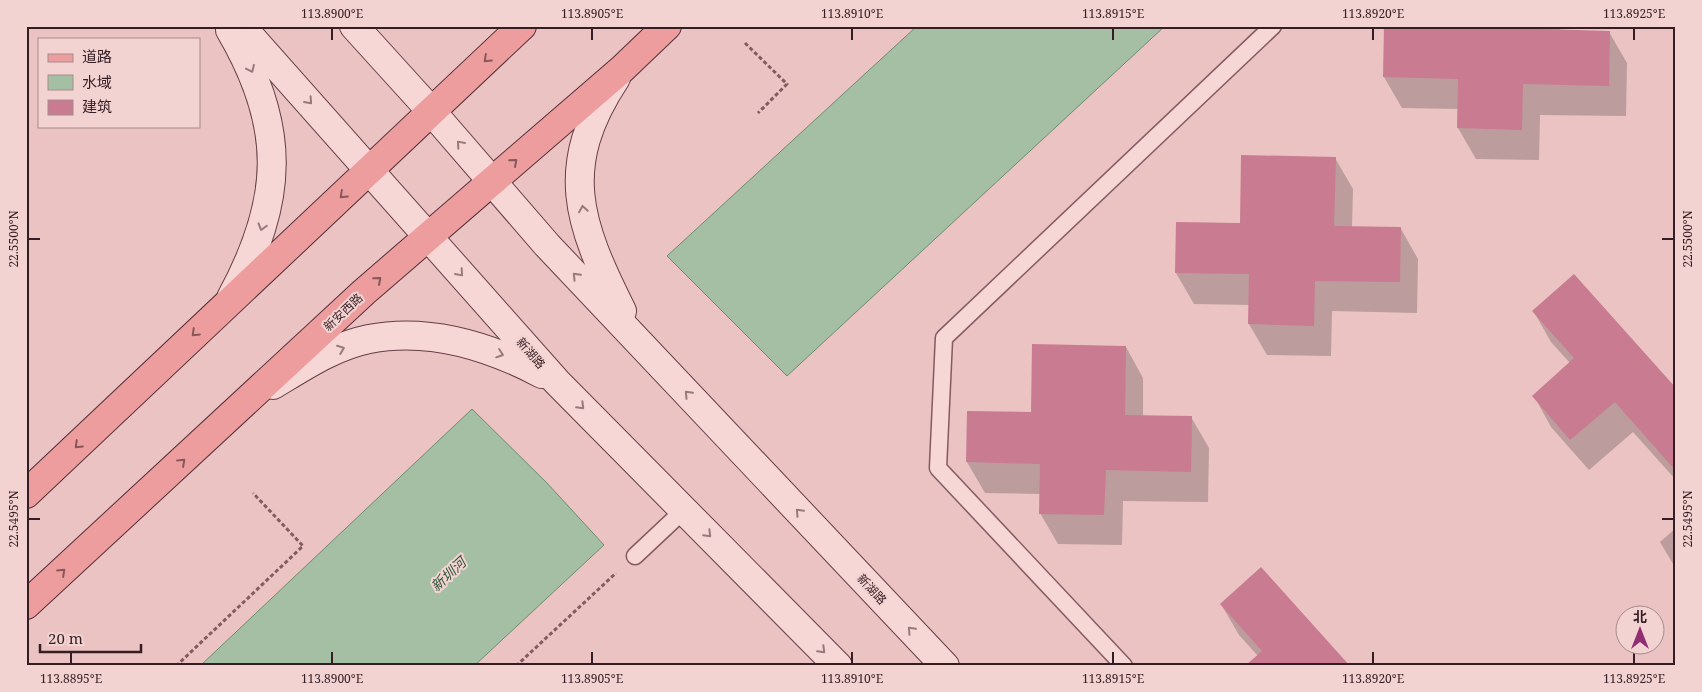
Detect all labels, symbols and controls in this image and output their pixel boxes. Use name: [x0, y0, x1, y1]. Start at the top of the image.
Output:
text: 113.8900°E: [301, 5, 363, 22]
text: 113.8905°E: [561, 5, 623, 22]
text: 113.8910°E: [821, 5, 883, 22]
text: 113.8915°E: [1082, 5, 1144, 22]
text: 113.8920°E: [1342, 5, 1404, 22]
text: 113.8925°E: [1603, 5, 1665, 22]
legend: [38, 38, 200, 128]
text: 道路: [82, 46, 112, 66]
one-way arrow: [483, 53, 492, 62]
one-way arrow: [245, 64, 255, 73]
text: 水域: [82, 72, 112, 92]
text: 建筑: [82, 96, 112, 116]
one-way arrow: [303, 96, 312, 105]
one-way arrow: [457, 141, 466, 150]
one-way arrow: [508, 159, 517, 168]
one-way arrow: [340, 189, 349, 198]
one-way arrow: [578, 205, 588, 214]
text: 22.5500°N: [5, 210, 22, 268]
text: 22.5500°N: [1679, 210, 1696, 268]
one-way arrow: [258, 223, 268, 231]
one-way arrow: [454, 267, 463, 276]
one-way arrow: [573, 273, 582, 282]
one-way arrow: [372, 277, 381, 286]
street label: 新安西路: [320, 289, 366, 335]
one-way arrow: [192, 327, 201, 336]
street label: 新湖路: [513, 334, 549, 372]
one-way arrow: [336, 345, 345, 355]
one-way arrow: [495, 348, 503, 358]
one-way arrow: [685, 390, 694, 399]
one-way arrow: [575, 401, 584, 410]
one-way arrow: [74, 439, 83, 448]
one-way arrow: [176, 459, 185, 468]
text: 22.5495°N: [5, 490, 22, 548]
text: 22.5495°N: [1679, 490, 1696, 548]
one-way arrow: [796, 509, 805, 518]
one-way arrow: [702, 528, 711, 537]
water label: 新圳河: [426, 551, 472, 595]
one-way arrow: [57, 569, 66, 578]
street label: 新湖路: [854, 570, 890, 608]
north arrow: [1614, 604, 1664, 654]
text: 北: [1633, 607, 1647, 626]
scale bar: [40, 622, 141, 654]
one-way arrow: [908, 627, 917, 636]
text: 20 m: [48, 628, 83, 648]
one-way arrow: [816, 644, 825, 653]
text: 113.8895°E: [40, 670, 102, 687]
text: 113.8900°E: [301, 670, 363, 687]
text: 113.8905°E: [561, 670, 623, 687]
text: 113.8910°E: [821, 670, 883, 687]
text: 113.8915°E: [1082, 670, 1144, 687]
text: 113.8920°E: [1342, 670, 1404, 687]
text: 113.8925°E: [1603, 670, 1665, 687]

